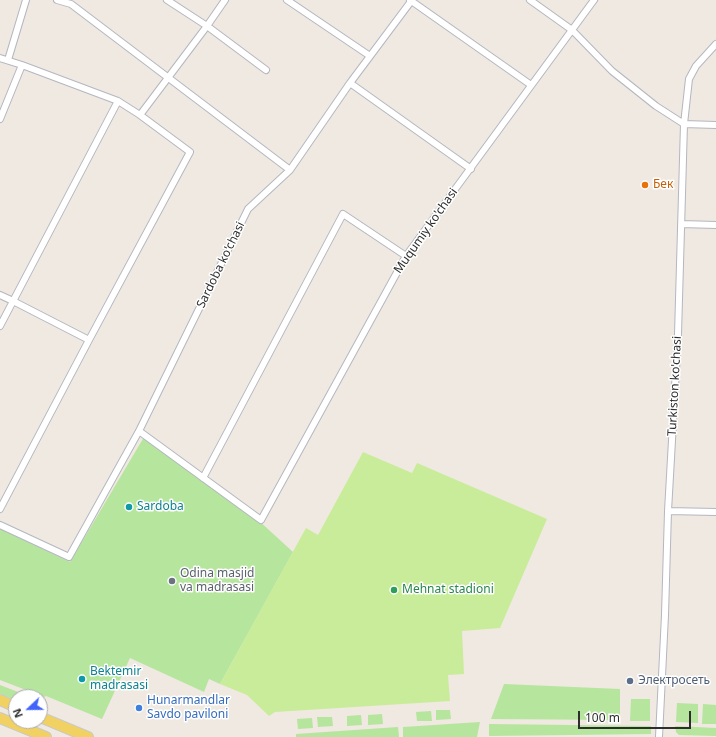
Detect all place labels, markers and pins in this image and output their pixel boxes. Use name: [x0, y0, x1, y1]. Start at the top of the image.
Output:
place label: Бек: [653, 178, 673, 192]
marker: Бек: [640, 180, 650, 190]
place label: Sardoba: [137, 500, 184, 514]
marker: Sardoba: [124, 502, 134, 512]
place label: Odina masjid va madrasasi: [180, 567, 254, 595]
marker: Odina masjid va madrasasi: [167, 576, 177, 586]
place label: Mehnat stadioni: [402, 583, 494, 597]
marker: Mehnat stadioni: [389, 585, 399, 595]
place label: Bektemir madrasasi: [90, 665, 148, 693]
marker: Bektemir madrasasi: [77, 674, 87, 684]
place label: Электросеть: [638, 674, 710, 688]
marker: Электросеть: [625, 676, 635, 686]
place label: Hunarmandlar Savdo paviloni: [147, 694, 230, 722]
marker: Hunarmandlar Savdo paviloni: [134, 703, 144, 713]

